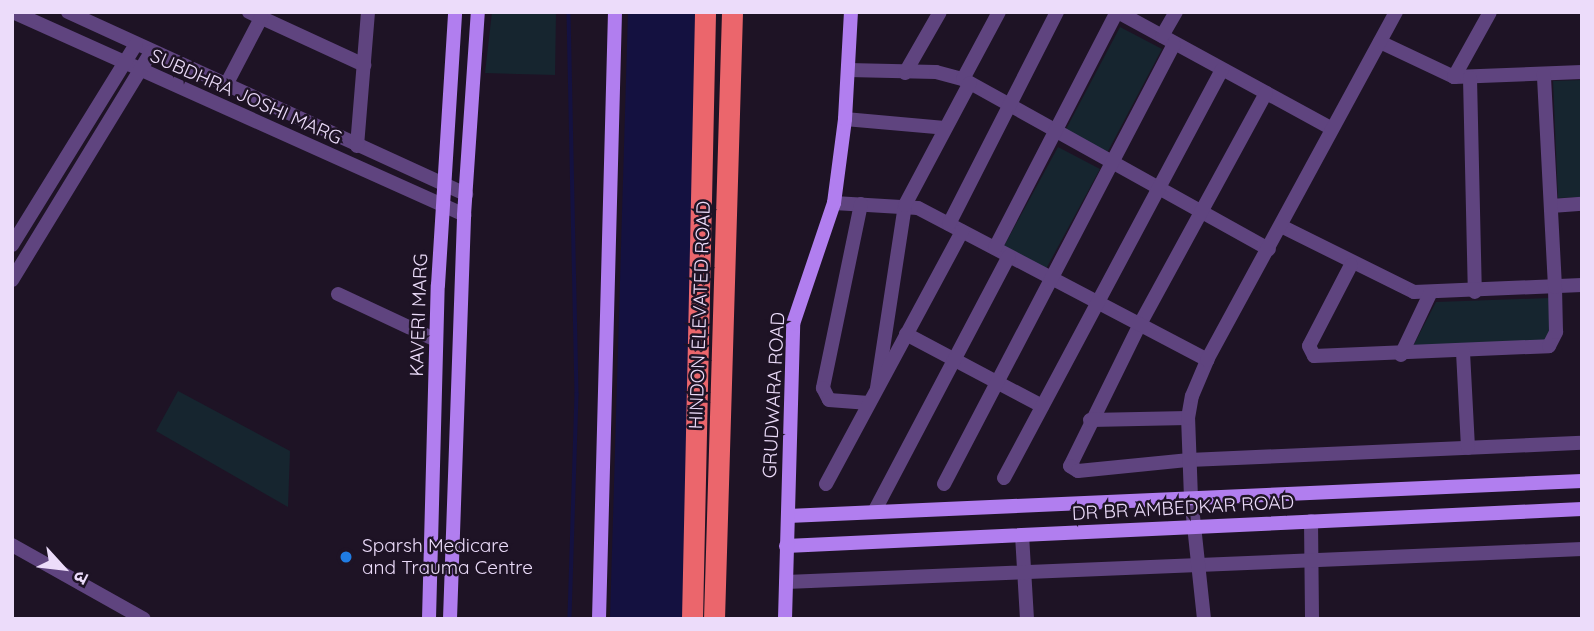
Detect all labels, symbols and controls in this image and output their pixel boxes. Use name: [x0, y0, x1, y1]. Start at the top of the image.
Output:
street label: SUBDHRA JOSHI MARG: [147, 44, 345, 150]
street label: HINDON ELEVATED ROAD: [685, 200, 715, 430]
street label: KAVERI MARG: [405, 253, 433, 377]
street label: GRUDWARA ROAD: [758, 311, 790, 479]
street label: DR BR AMBEDKAR ROAD: [1071, 491, 1295, 525]
north arrow: [28, 533, 98, 603]
place label: Sparsh Medicare and Trauma Centre: [362, 535, 533, 579]
marker: Sparsh Medicare and Trauma Centre: [336, 547, 356, 567]
text: उ: [68, 567, 95, 588]

